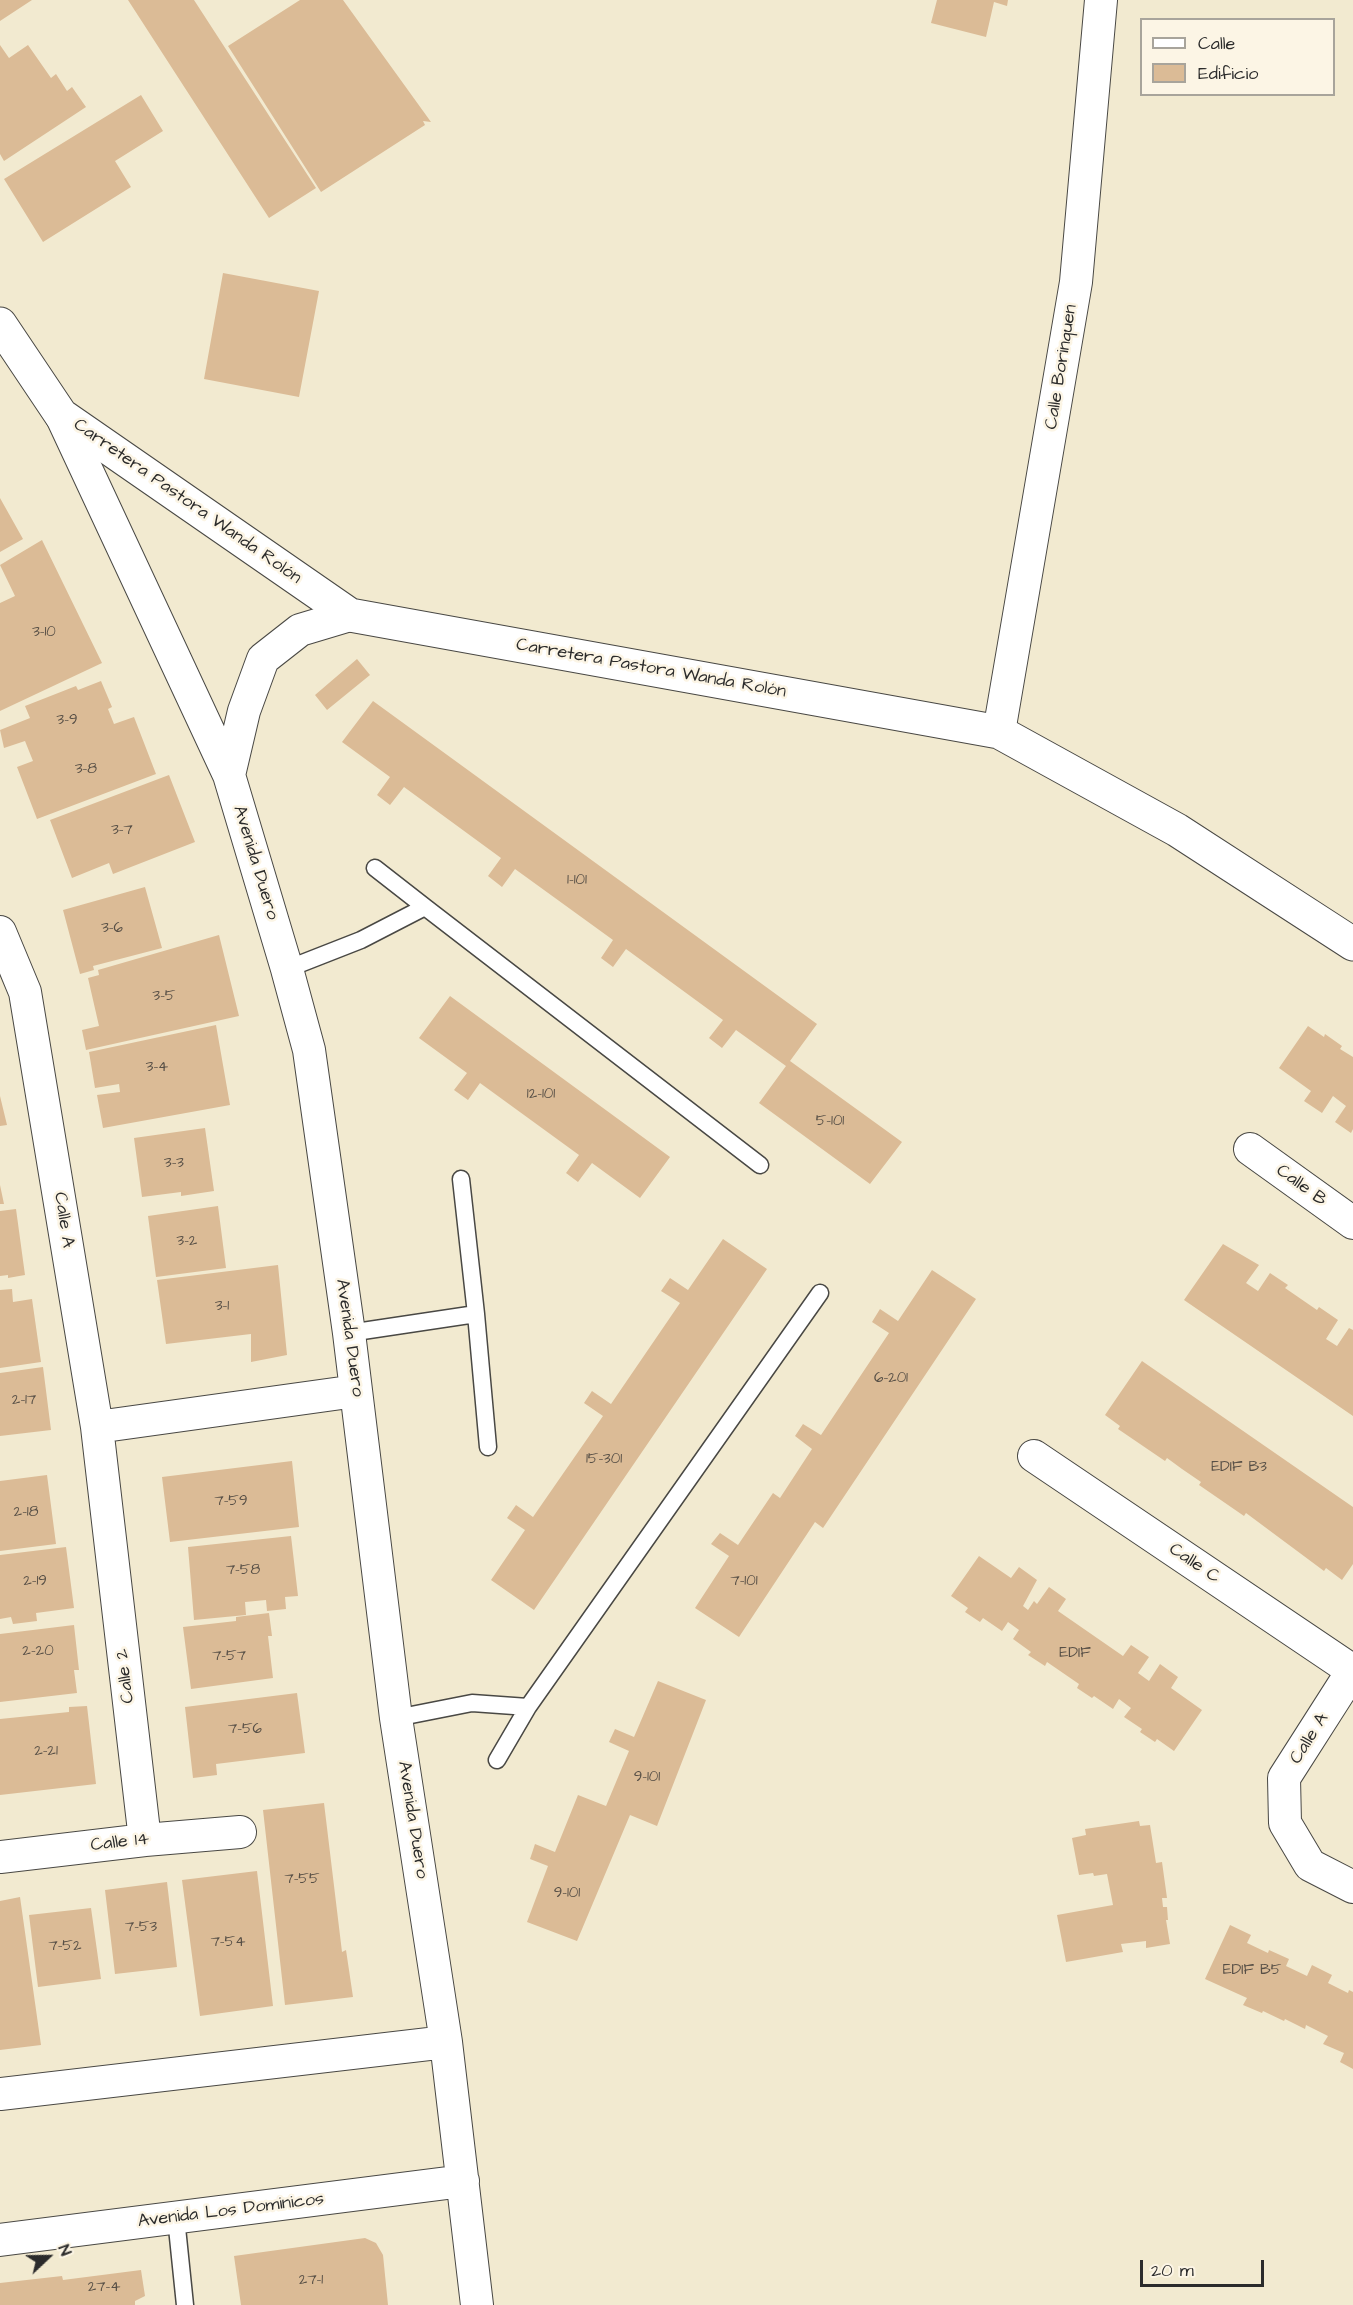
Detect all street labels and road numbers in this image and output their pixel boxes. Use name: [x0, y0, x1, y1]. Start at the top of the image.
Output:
street label: Calle Borinquen: [1041, 303, 1083, 431]
street label: Carretera Pastora Wanda Rolón: [69, 415, 305, 589]
street label: Carretera Pastora Wanda Rolón: [514, 635, 788, 703]
street label: Avenida Duero: [227, 803, 283, 923]
street label: Calle B: [1271, 1160, 1331, 1212]
street label: Calle A: [48, 1191, 78, 1249]
street label: Avenida Duero: [330, 1278, 368, 1398]
street label: Calle C: [1164, 1539, 1224, 1589]
street label: Calle 2: [112, 1647, 140, 1705]
street label: Calle A: [1286, 1710, 1334, 1768]
street label: Avenida Duero: [392, 1760, 432, 1880]
street label: Calle 14: [89, 1829, 151, 1857]
street label: Avenida Los Dominicos: [137, 2189, 325, 2233]

